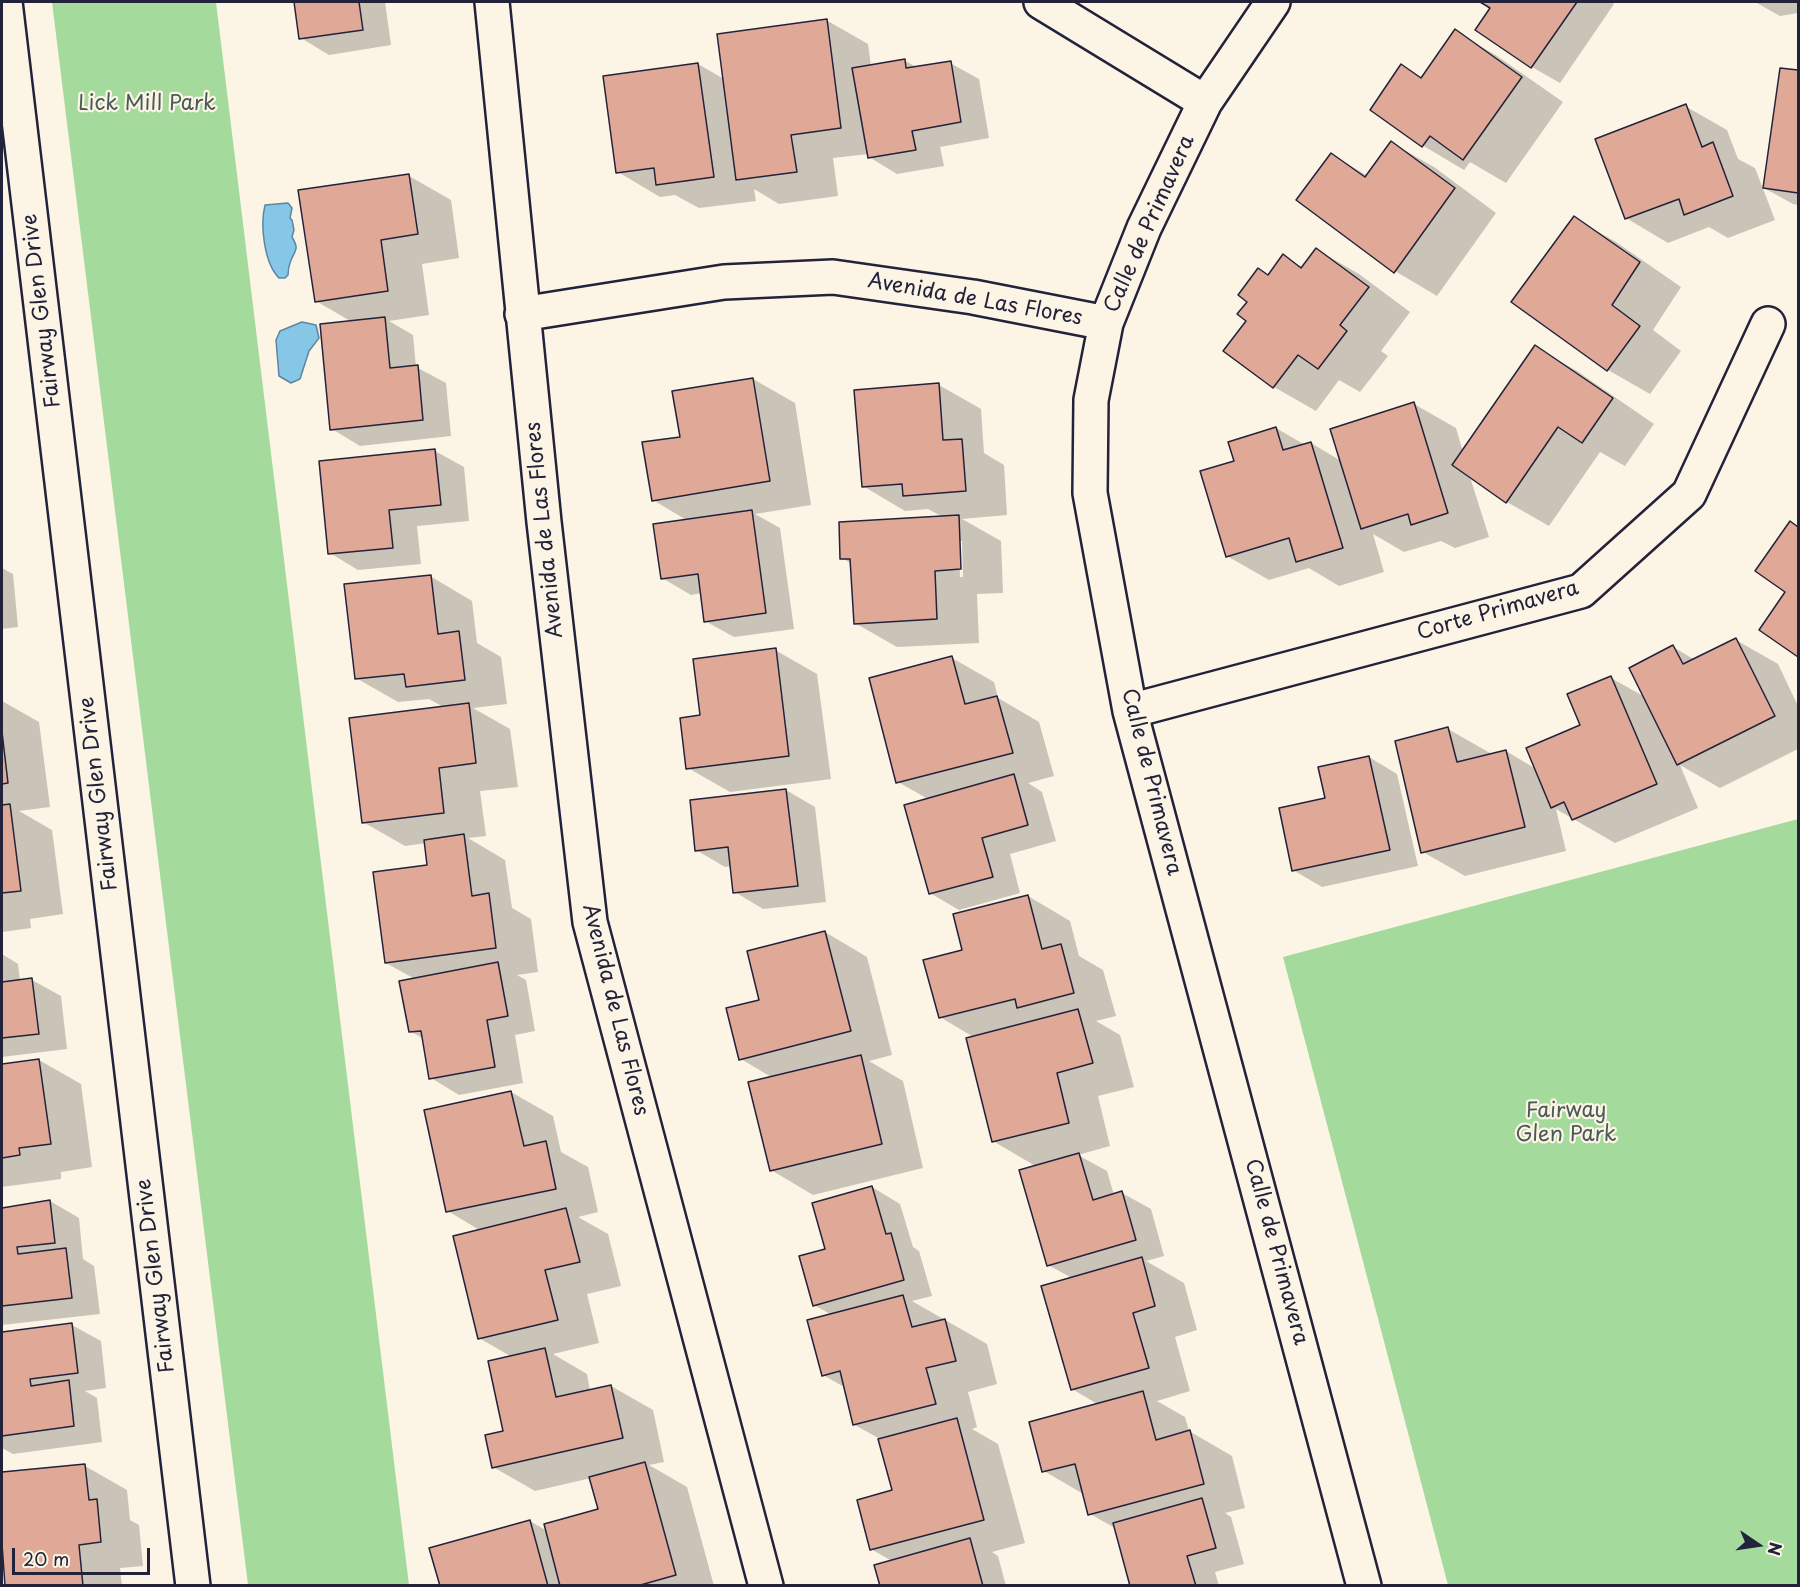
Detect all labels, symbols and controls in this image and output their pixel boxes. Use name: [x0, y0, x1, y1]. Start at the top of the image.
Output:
park label: Lick Mill Park: [78, 91, 216, 117]
street label: Calle de Primavera: [1100, 131, 1200, 317]
street label: Fairway Glen Drive: [18, 212, 66, 410]
street label: Avenida de Las Flores: [866, 269, 1084, 331]
street label: Avenida de Las Flores: [521, 421, 569, 639]
street label: Corte Primavera: [1414, 576, 1582, 646]
street label: Calle de Primavera: [1116, 686, 1186, 878]
street label: Fairway Glen Drive: [75, 695, 123, 893]
street label: Avenida de Las Flores: [576, 902, 654, 1118]
park label: Fairway Glen Park: [1515, 1098, 1617, 1148]
street label: Calle de Primavera: [1239, 1156, 1313, 1348]
street label: Fairway Glen Drive: [132, 1177, 180, 1375]
north arrow: [1728, 1515, 1788, 1575]
scale bar: [15, 1536, 153, 1574]
text: N: [1762, 1540, 1789, 1558]
text: 20 m: [23, 1545, 69, 1572]

